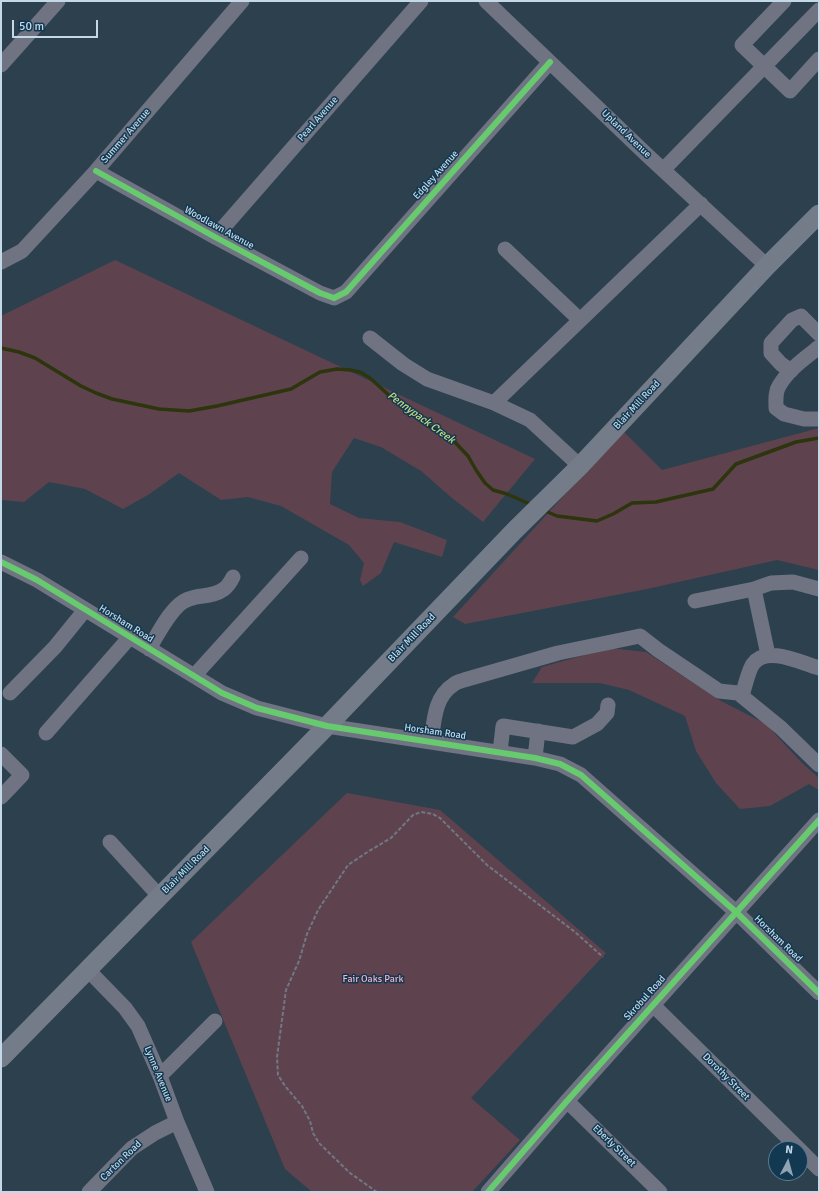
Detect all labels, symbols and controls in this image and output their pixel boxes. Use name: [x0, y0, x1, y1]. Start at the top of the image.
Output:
scale bar: [14, 12, 100, 38]
text: 50 m: [19, 19, 44, 34]
street label: Pearl Avenue: [295, 94, 341, 144]
street label: Summer Avenue: [99, 106, 153, 166]
street label: Upland Avenue: [599, 107, 653, 161]
street label: Edgley Avenue: [411, 148, 461, 202]
street label: Woodlawn Avenue: [182, 204, 256, 252]
street label: Blair Mill Road: [611, 378, 663, 432]
water label: Pennypack Creek: [385, 389, 457, 447]
street label: Horsham Road: [96, 602, 156, 646]
street label: Blair Mill Road: [386, 611, 438, 665]
street label: Horsham Road: [403, 722, 467, 742]
street label: Blair Mill Road: [160, 844, 212, 896]
street label: Horsham Road: [752, 913, 804, 965]
park label: Fair Oaks Park: [343, 973, 403, 985]
street label: Skrobul Road: [622, 973, 668, 1023]
street label: Lynne Avenue: [141, 1044, 175, 1104]
street label: Dorothy Street: [700, 1051, 752, 1103]
street label: Eberly Street: [590, 1122, 638, 1170]
street label: Carton Road: [98, 1138, 144, 1184]
north arrow: [768, 1141, 808, 1181]
text: N: [785, 1143, 794, 1156]

